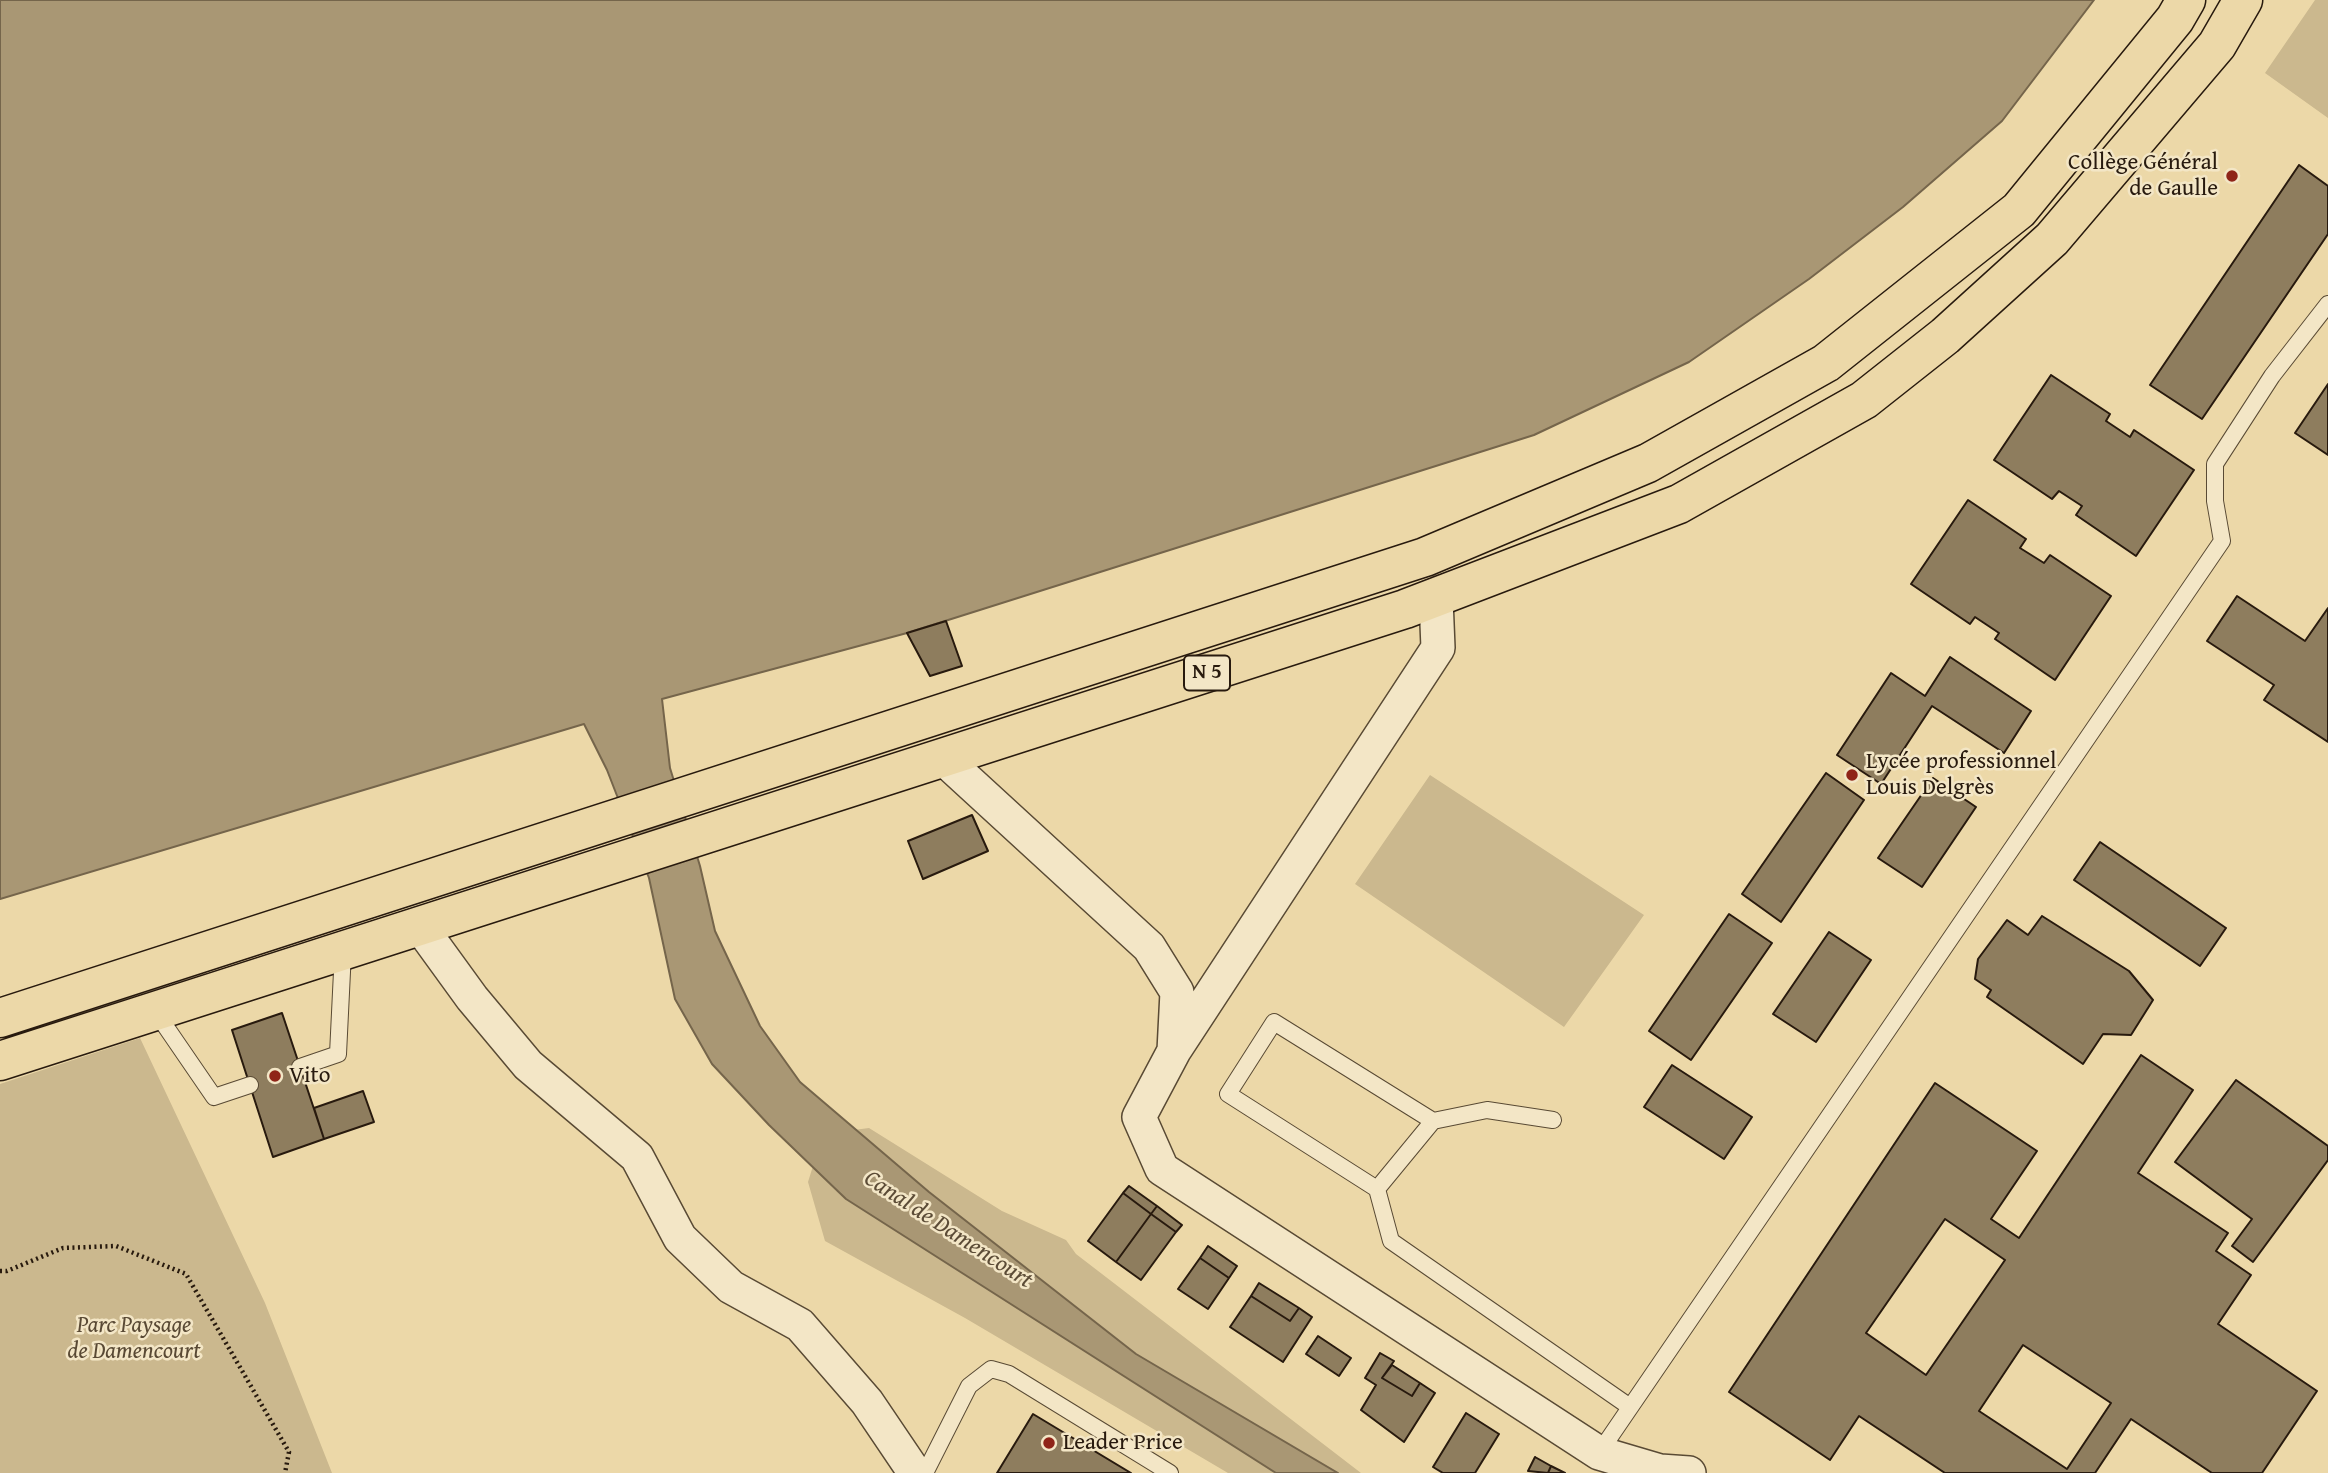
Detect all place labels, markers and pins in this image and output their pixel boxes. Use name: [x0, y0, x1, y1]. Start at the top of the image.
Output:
place label: Collège Général de Gaulle: [2068, 149, 2218, 203]
marker: Collège Général de Gaulle: [2224, 168, 2240, 184]
place label: Lycée professionnel Louis Delgrès: [1866, 748, 2056, 802]
marker: Lycée professionnel Louis Delgrès: [1844, 767, 1860, 783]
place label: Vito: [289, 1062, 330, 1090]
marker: Vito: [267, 1068, 283, 1084]
place label: Leader Price: [1063, 1429, 1183, 1457]
marker: Leader Price: [1041, 1435, 1057, 1451]

